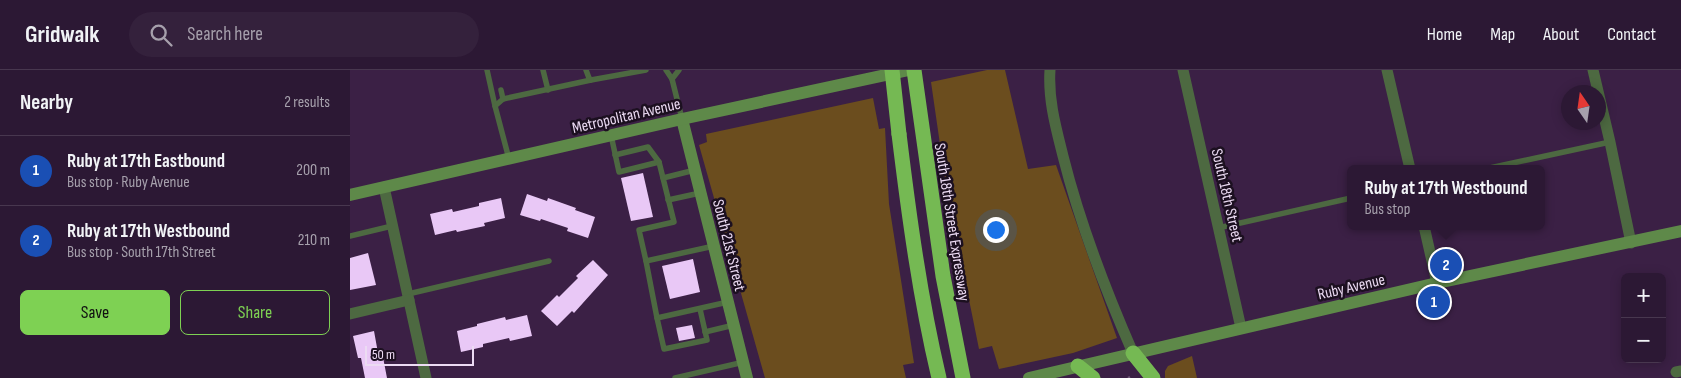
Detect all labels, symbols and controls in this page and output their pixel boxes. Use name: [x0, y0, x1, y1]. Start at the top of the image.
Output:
search box: [129, 12, 479, 57]
text: Gridwalk: [25, 20, 99, 49]
icon: search: [147, 21, 175, 49]
text: Search here: [187, 23, 263, 46]
text: Home: [1427, 24, 1462, 45]
text: Map: [1490, 24, 1515, 45]
text: About: [1543, 24, 1579, 45]
text: Contact: [1607, 24, 1656, 45]
north arrow: [1561, 85, 1606, 130]
text: Nearby: [20, 90, 73, 115]
text: 2 results: [284, 93, 330, 112]
street label: Metropolitan Avenue: [570, 95, 682, 138]
street label: South 18th Street Expressway: [930, 142, 973, 303]
street label: South 18th Street: [1207, 147, 1247, 244]
text: Ruby at 17th Eastbound: [67, 150, 225, 173]
text: 1: [33, 161, 39, 180]
text: 200 m: [296, 161, 330, 180]
popup: [1347, 165, 1545, 230]
text: Bus stop · Ruby Avenue: [67, 173, 190, 192]
text: Ruby at 17th Westbound: [1364, 177, 1528, 200]
street label: South 21st Street: [708, 198, 749, 293]
text: Bus stop: [1364, 200, 1410, 219]
your location: [983, 217, 1009, 243]
text: Ruby at 17th Westbound: [67, 220, 230, 243]
text: 2: [32, 231, 40, 250]
text: 210 m: [298, 231, 330, 250]
text: Bus stop · South 17th Street: [67, 243, 216, 262]
pin: 2: [1430, 246, 1462, 284]
street label: Ruby Avenue: [1316, 271, 1387, 304]
map controls: [1621, 273, 1666, 363]
button: +: [1621, 273, 1666, 318]
pin: 1: [1418, 283, 1450, 321]
button: Save: [20, 290, 170, 335]
button: Share: [180, 290, 330, 335]
button: −: [1621, 318, 1666, 363]
scale bar: [365, 343, 474, 366]
text: 50 m: [372, 346, 395, 363]

